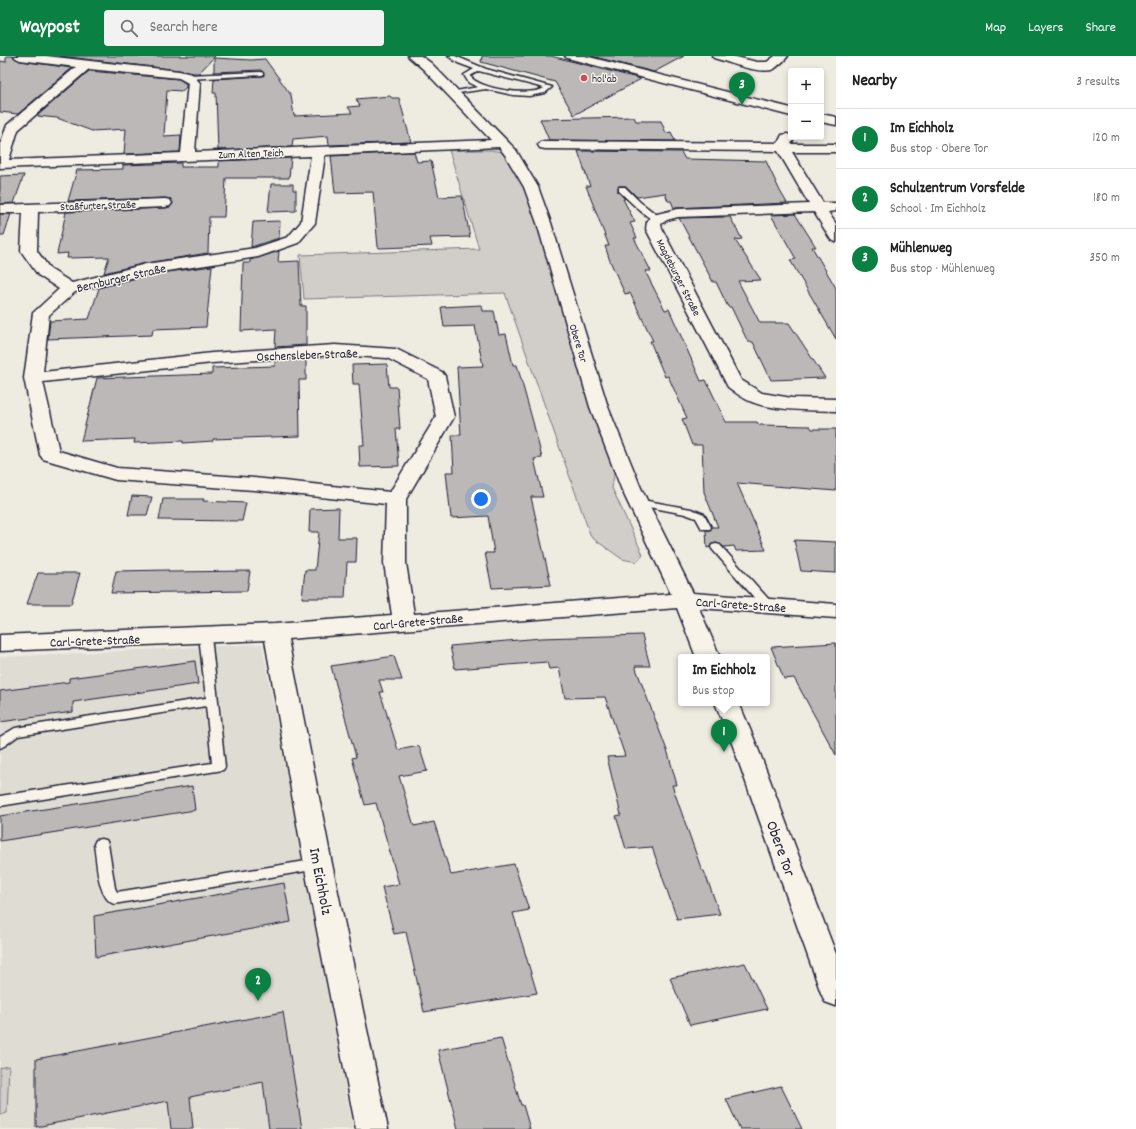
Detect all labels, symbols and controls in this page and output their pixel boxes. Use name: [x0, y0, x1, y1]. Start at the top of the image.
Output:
search box: [104, 10, 384, 46]
text: Waypost: [20, 15, 80, 42]
icon: search: [118, 17, 140, 39]
text: Search here: [150, 17, 218, 39]
text: Map: [985, 18, 1006, 38]
text: Layers: [1028, 18, 1063, 38]
text: Share: [1085, 18, 1116, 38]
map controls: [788, 68, 824, 140]
button: +: [788, 68, 824, 104]
text: Nearby: [852, 70, 896, 94]
place label: hol'ab: [592, 72, 617, 88]
pin: 3: [729, 72, 755, 105]
marker: hol'ab: [579, 73, 589, 83]
text: 3 results: [1076, 73, 1120, 92]
button: −: [788, 104, 824, 140]
text: Im Eichholz: [890, 118, 954, 140]
text: 1: [864, 129, 866, 148]
text: 120 m: [1092, 129, 1120, 148]
text: Bus stop · Obere Tor: [890, 140, 988, 159]
street label: Zum Alten Teich: [218, 146, 284, 164]
text: Schulzentrum Vorsfelde: [890, 178, 1025, 200]
text: 2: [862, 189, 868, 208]
text: 180 m: [1093, 189, 1120, 208]
street label: Staßfurter Straße: [60, 198, 136, 216]
text: School · Im Eichholz: [890, 200, 986, 219]
street label: Magdeburger Straße: [651, 237, 704, 319]
text: Mühlenweg: [890, 238, 952, 260]
text: 3: [862, 249, 868, 268]
text: 350 m: [1089, 249, 1120, 268]
street label: Bernburger Straße: [75, 260, 168, 299]
text: Bus stop · Mühlenweg: [890, 260, 995, 279]
street label: Obere Tor: [564, 322, 591, 366]
street label: Oschersleber Straße: [256, 345, 358, 368]
your location: [471, 489, 491, 509]
street label: Carl-Grete-Straße: [695, 594, 787, 619]
street label: Carl-Grete-Straße: [372, 610, 464, 637]
street label: Carl-Grete-Straße: [50, 631, 141, 654]
popup: [678, 654, 770, 706]
text: Im Eichholz: [692, 660, 756, 682]
text: Bus stop: [692, 682, 734, 701]
pin: 1: [711, 719, 737, 752]
street label: Obere Tor: [759, 818, 800, 880]
street label: Im Eichholz: [302, 846, 337, 917]
pin: 2: [245, 968, 271, 1001]

